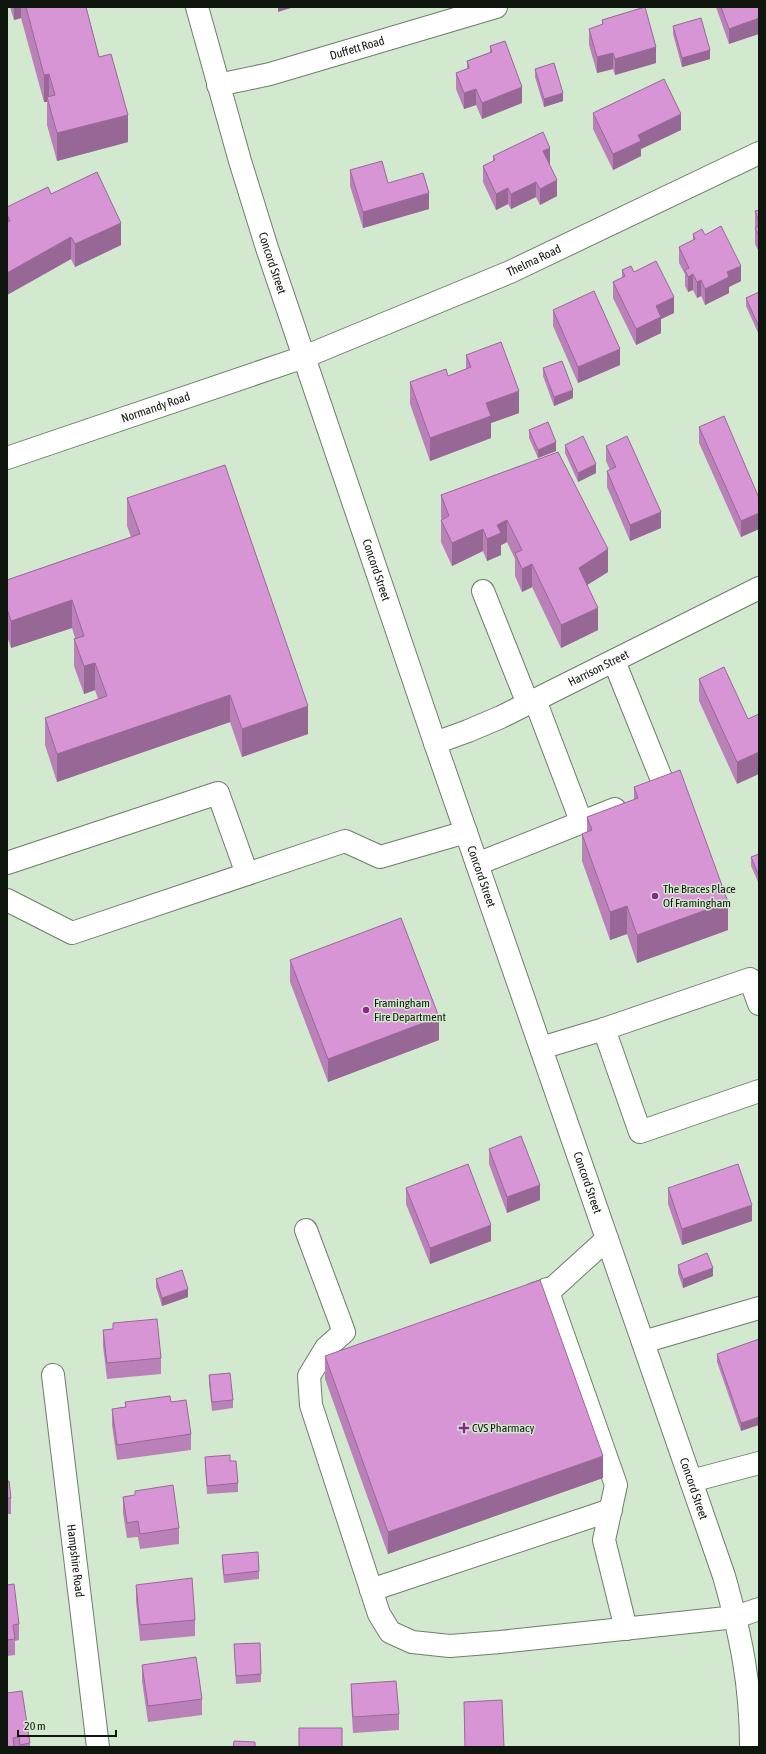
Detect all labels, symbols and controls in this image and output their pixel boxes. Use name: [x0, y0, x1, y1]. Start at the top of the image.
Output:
street label: Duffett Road: [328, 34, 386, 63]
street label: Concord Street: [256, 231, 289, 296]
street label: Thelma Road: [505, 242, 563, 280]
street label: Normandy Road: [119, 389, 192, 426]
street label: Concord Street: [359, 537, 393, 603]
street label: Harrison Street: [566, 647, 632, 689]
street label: Concord Street: [464, 844, 499, 910]
place label: The Braces Place Of Framingham: [663, 882, 736, 910]
marker: The Braces Place Of Framingham: [650, 891, 660, 901]
place label: Framingham Fire Department: [374, 996, 446, 1024]
marker: Framingham Fire Department: [361, 1005, 371, 1015]
street label: Concord Street: [570, 1150, 605, 1216]
place label: CVS Pharmacy: [472, 1421, 534, 1435]
marker: CVS Pharmacy: [459, 1423, 469, 1433]
street label: Concord Street: [677, 1456, 711, 1522]
street label: Hampshire Road: [64, 1523, 87, 1598]
scale bar: [18, 1712, 116, 1738]
text: 20 m: [24, 1719, 46, 1733]

